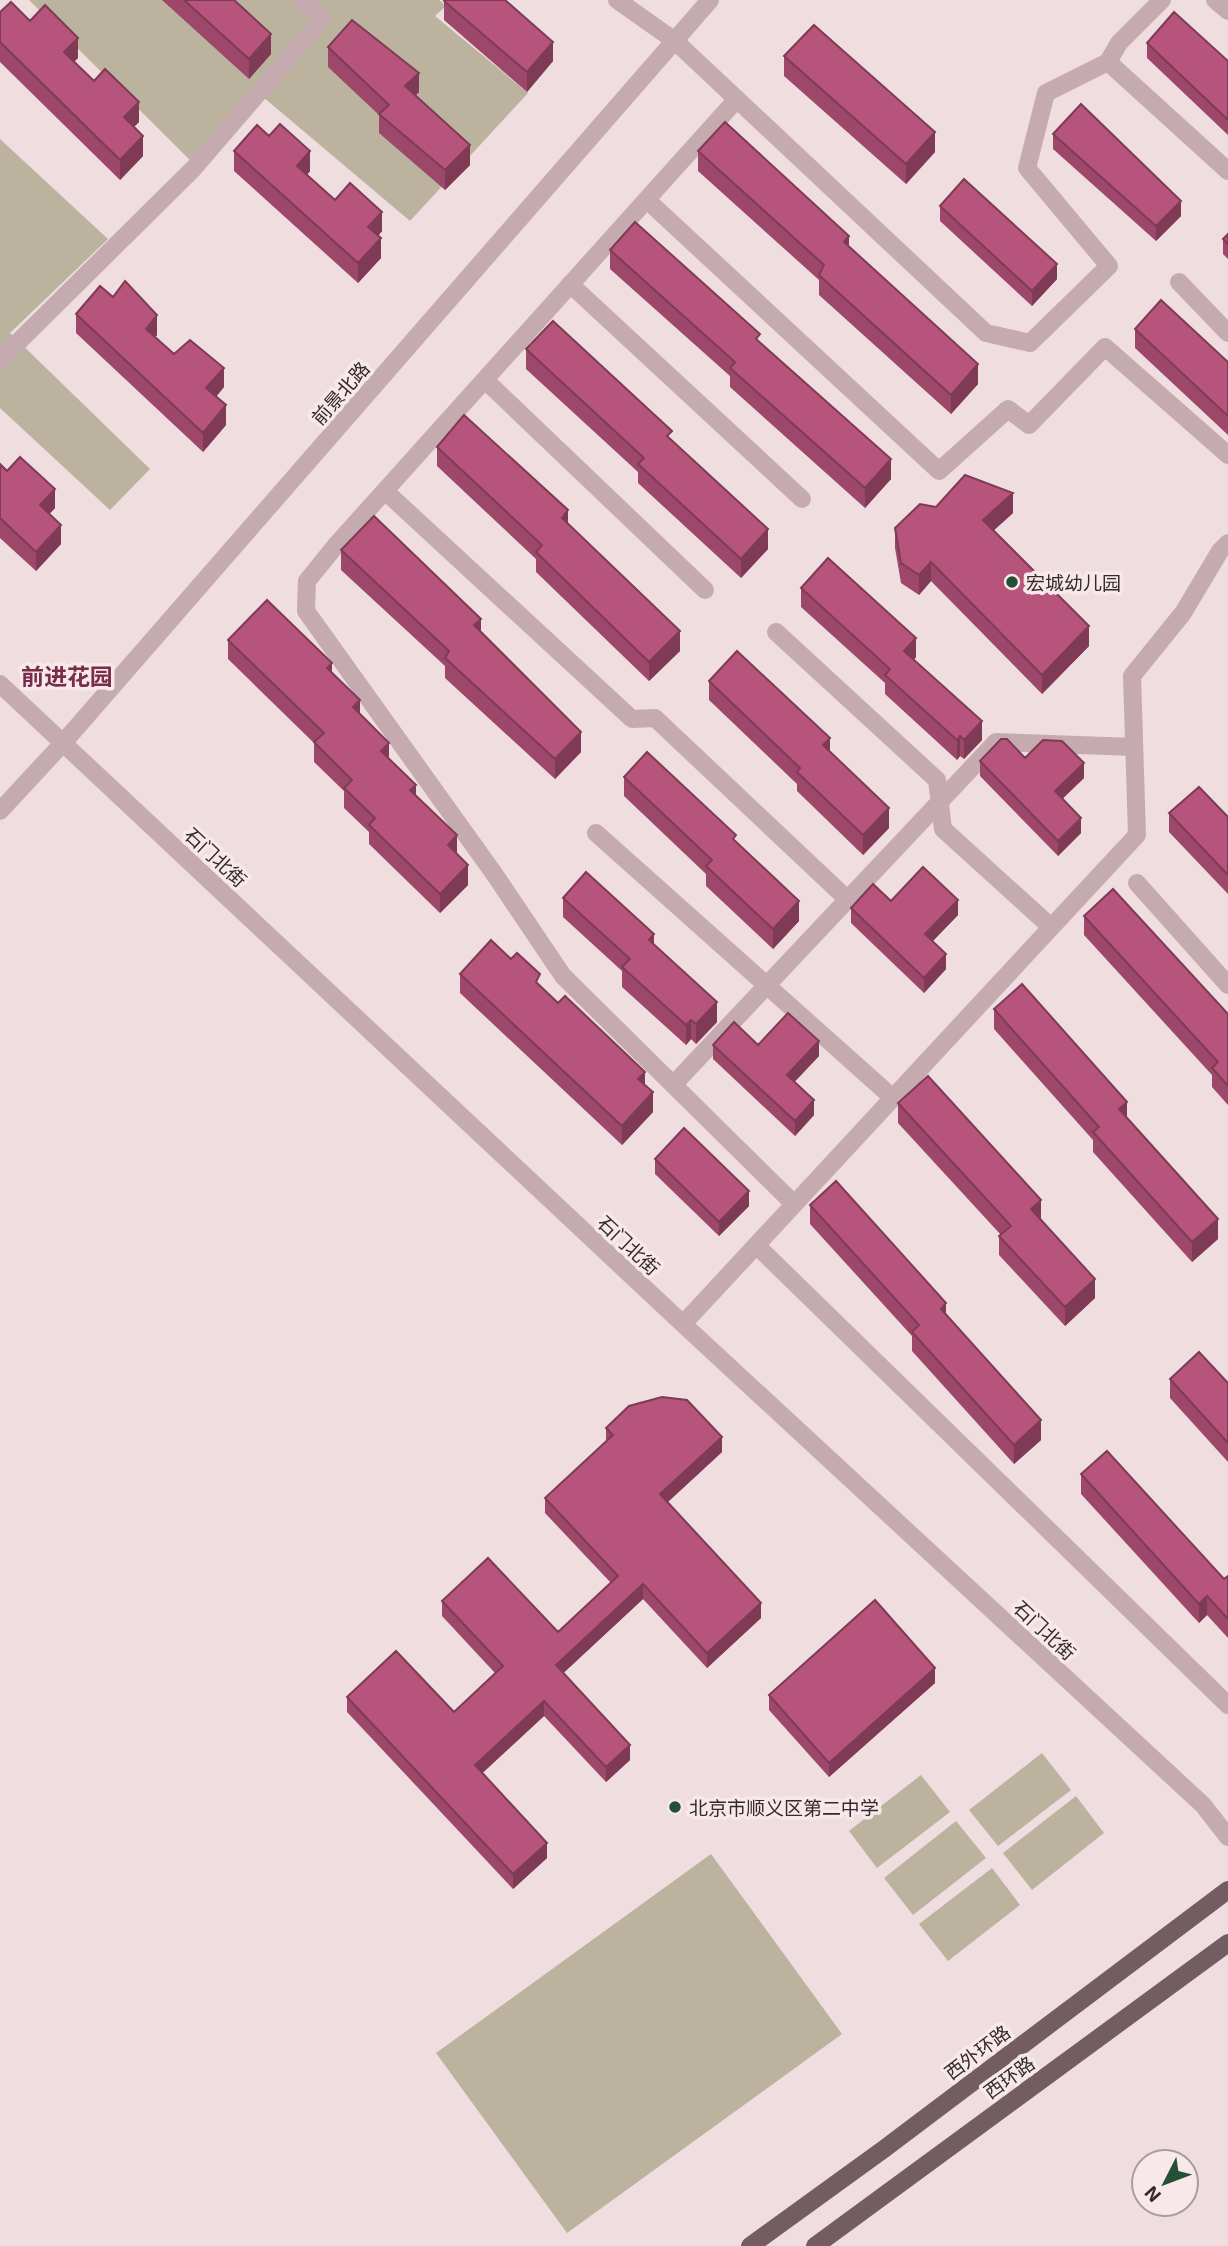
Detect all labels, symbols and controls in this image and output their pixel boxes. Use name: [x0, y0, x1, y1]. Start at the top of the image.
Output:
street label: 前景北路: [306, 357, 374, 429]
place label: 宏城幼儿园: [1026, 571, 1121, 594]
marker: 宏城幼儿园: [1004, 574, 1020, 590]
district label: 前进花园: [21, 662, 113, 690]
street label: 石门北街: [180, 823, 252, 891]
street label: 石门北街: [593, 1211, 665, 1279]
street label: 石门北街: [1009, 1596, 1081, 1664]
place label: 北京市顺义区第二中学: [689, 1796, 879, 1819]
marker: 北京市顺义区第二中学: [667, 1799, 683, 1815]
street label: 西外环路: [940, 2020, 1014, 2084]
street label: 西环路: [979, 2051, 1039, 2103]
north arrow: [1130, 2148, 1200, 2218]
text: N: [1139, 2182, 1165, 2208]

